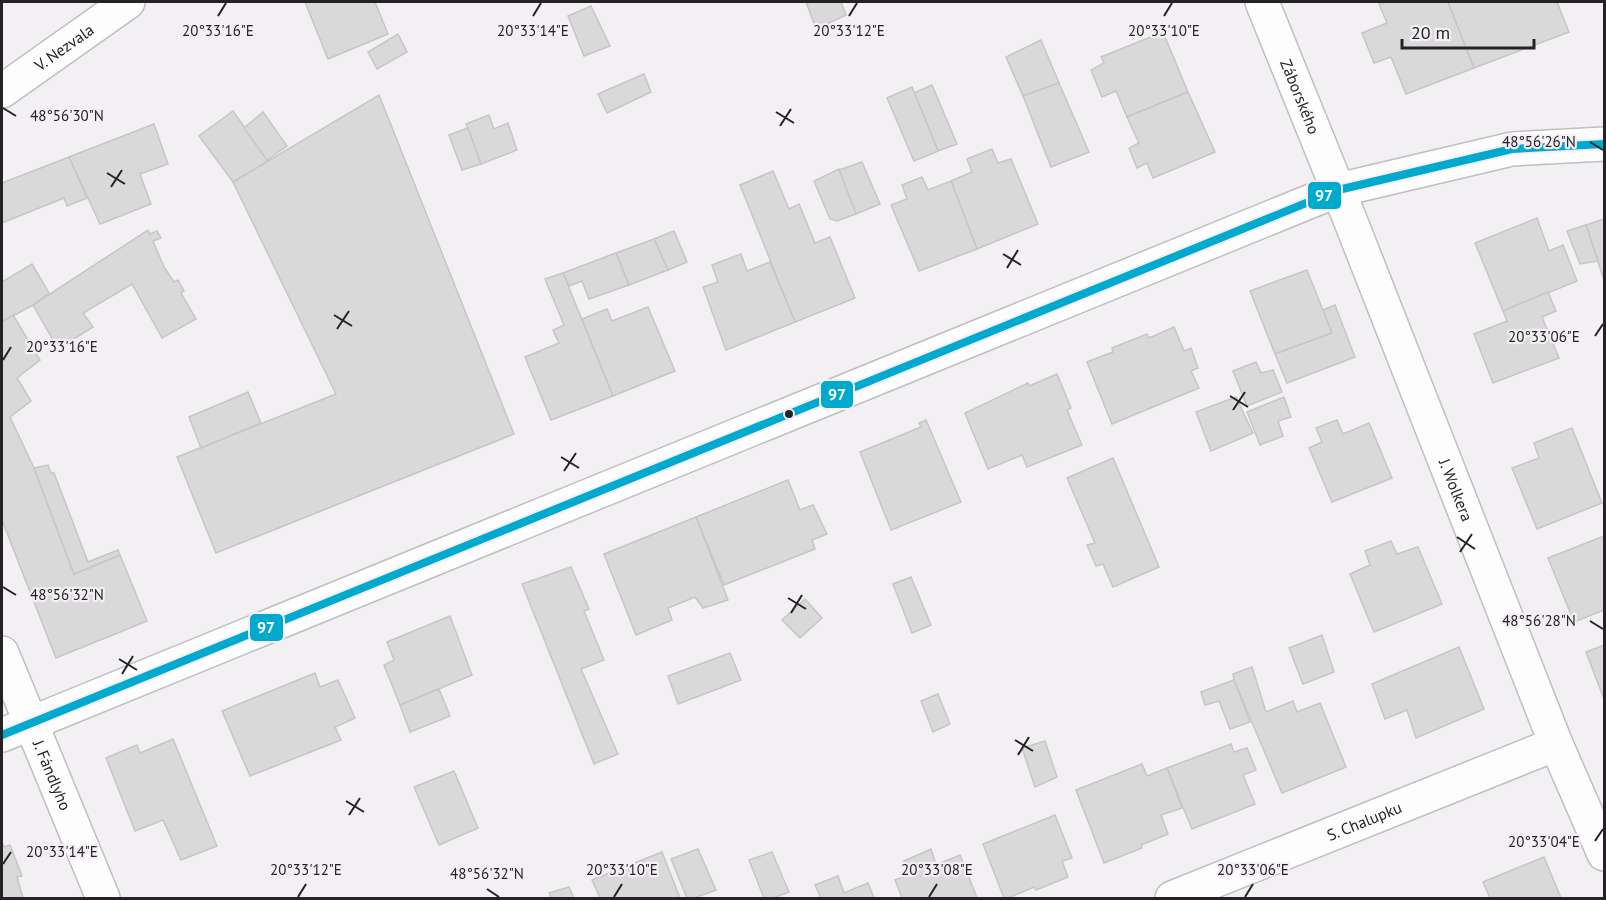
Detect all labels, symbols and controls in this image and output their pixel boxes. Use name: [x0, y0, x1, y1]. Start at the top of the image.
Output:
scale bar: [1402, 12, 1534, 50]
street label: V. Nezvala: [30, 19, 98, 76]
text: 20°33'16"E: [182, 21, 254, 40]
text: 20°33'14"E: [497, 21, 569, 40]
text: 20°33'12"E: [813, 21, 885, 40]
text: 20°33'10"E: [1128, 21, 1200, 40]
text: 20 m: [1411, 21, 1450, 44]
street label: Záborského: [1276, 56, 1324, 137]
text: 48°56'30"N: [30, 106, 104, 125]
text: 48°56'26"N: [1502, 132, 1576, 151]
line badge: 97: [1307, 181, 1342, 210]
text: 97: [1315, 185, 1333, 205]
text: 20°33'06"E: [1508, 327, 1580, 346]
text: 20°33'16"E: [26, 337, 98, 356]
line badge: 97: [820, 380, 854, 409]
text: 97: [828, 384, 846, 404]
unlabelled marker: [783, 408, 795, 420]
street label: J. Wolkera: [1434, 455, 1477, 524]
text: 48°56'32"N: [30, 585, 104, 604]
text: 48°56'28"N: [1502, 611, 1576, 630]
line badge: 97: [249, 613, 284, 642]
text: 97: [257, 617, 275, 637]
street label: J. Fándlyho: [29, 736, 76, 813]
street label: S. Chalupku: [1324, 797, 1405, 845]
text: 20°33'04"E: [1508, 832, 1580, 851]
text: 20°33'14"E: [26, 842, 98, 861]
text: 20°33'12"E: [270, 860, 342, 879]
text: 20°33'10"E: [586, 860, 658, 879]
text: 20°33'08"E: [901, 860, 973, 879]
text: 20°33'06"E: [1217, 860, 1289, 879]
text: 48°56'32"N: [450, 864, 524, 883]

